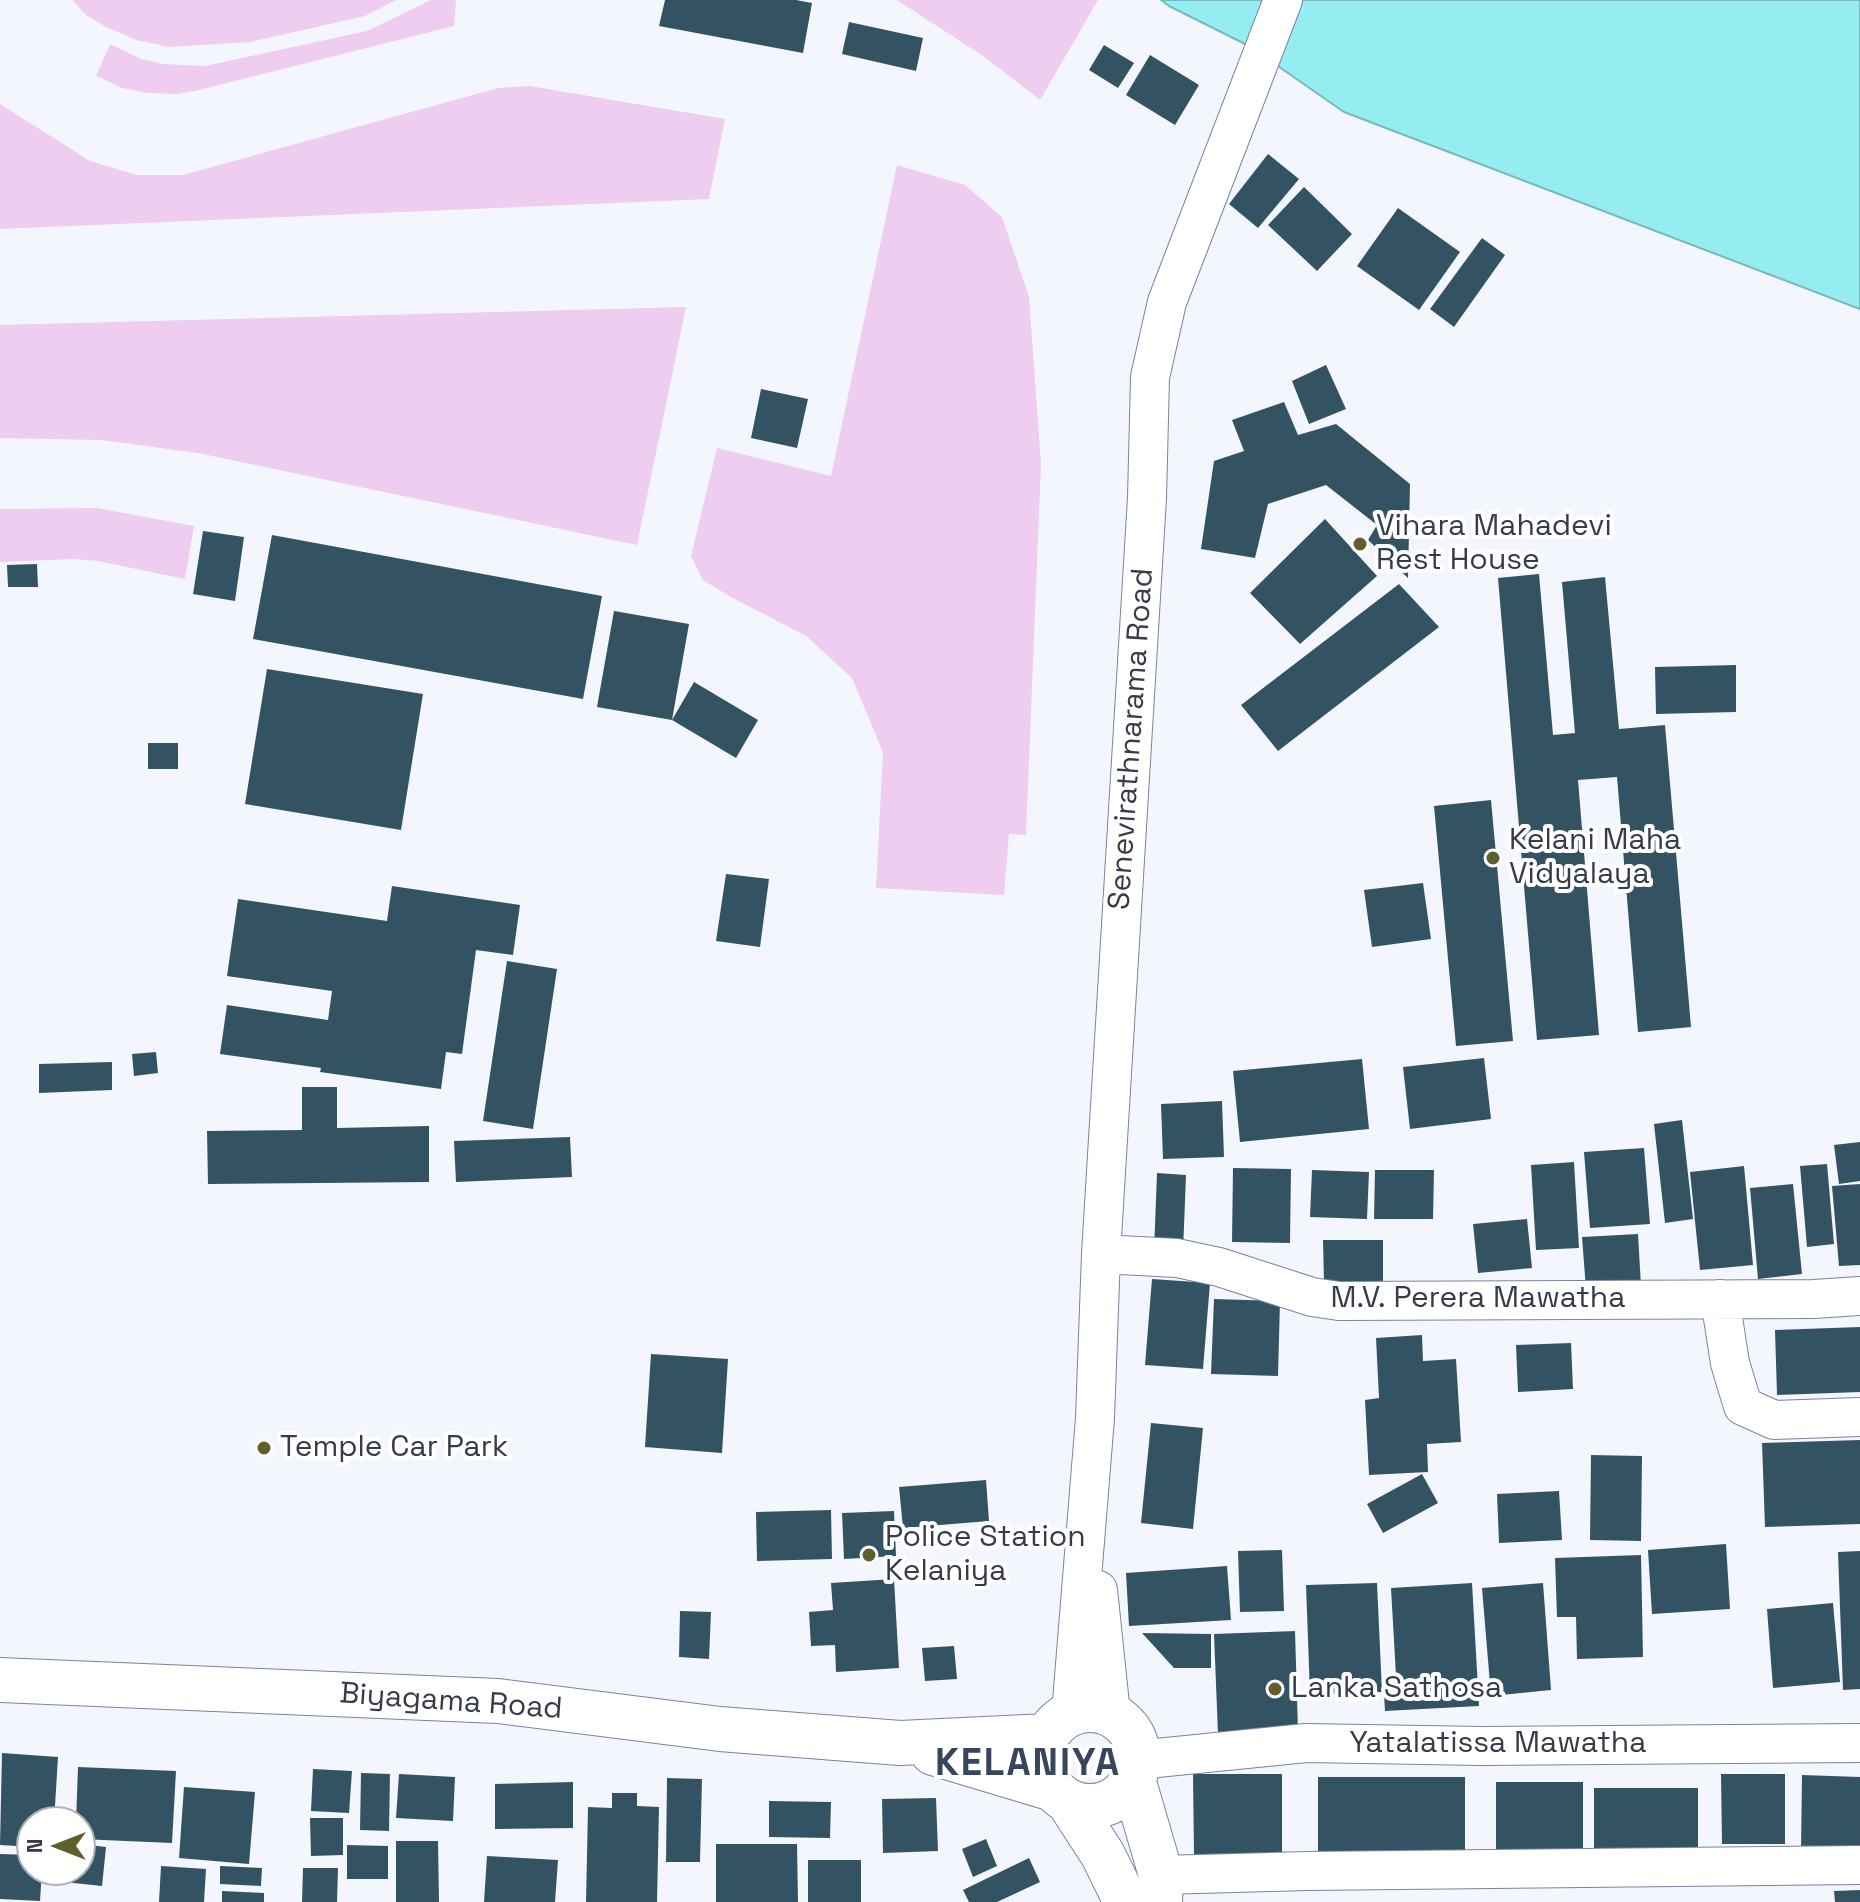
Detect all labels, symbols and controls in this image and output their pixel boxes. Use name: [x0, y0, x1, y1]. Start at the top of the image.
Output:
place label: Vihara Mahadevi Rest House: [1376, 509, 1612, 580]
marker: Vihara Mahadevi Rest House: [1351, 535, 1369, 553]
street label: Senevirathnarama Road: [1102, 567, 1162, 911]
place label: Kelani Maha Vidyalaya: [1509, 823, 1681, 894]
marker: Kelani Maha Vidyalaya: [1484, 849, 1502, 867]
street label: M.V. Perera Mawatha: [1331, 1281, 1625, 1317]
place label: Temple Car Park: [280, 1430, 508, 1466]
marker: Temple Car Park: [255, 1439, 273, 1457]
place label: Police Station Kelaniya: [885, 1520, 1086, 1590]
marker: Police Station Kelaniya: [860, 1546, 878, 1564]
place label: Lanka Sathosa: [1291, 1671, 1502, 1707]
street label: Biyagama Road: [338, 1676, 564, 1728]
marker: Lanka Sathosa: [1266, 1680, 1284, 1698]
street label: Yatalatissa Mawatha: [1350, 1726, 1646, 1762]
district label: KELANIYA: [935, 1742, 1121, 1788]
north arrow: [16, 1806, 96, 1886]
text: N: [20, 1839, 48, 1853]

